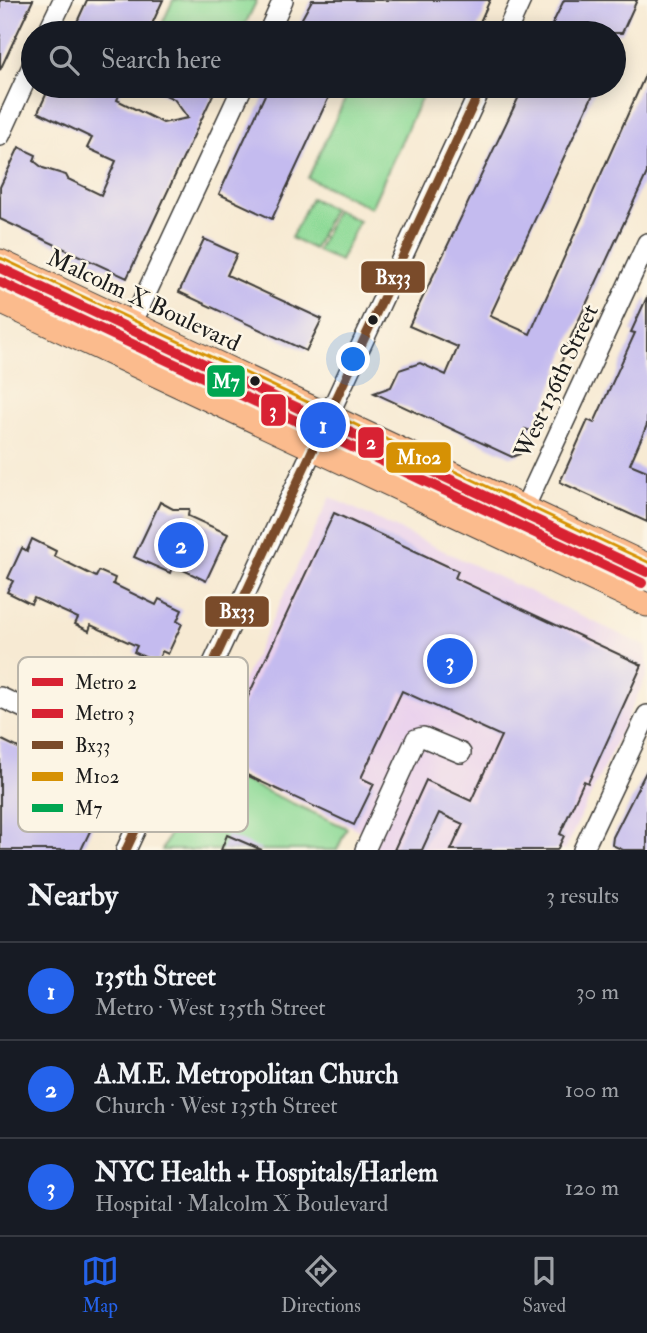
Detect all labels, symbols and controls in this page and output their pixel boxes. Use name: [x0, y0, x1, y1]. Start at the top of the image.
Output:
search box: [21, 21, 626, 98]
icon: search: [45, 41, 83, 79]
text: Search here: [101, 44, 221, 76]
street label: Malcolm X Boulevard: [42, 242, 246, 359]
line badge: Bx33: [360, 260, 426, 294]
text: Bx33: [375, 266, 411, 290]
street label: West 136th Street: [507, 299, 606, 464]
unlabelled marker: [366, 313, 380, 327]
your location: [336, 342, 370, 376]
line badge: M7: [206, 364, 246, 398]
text: M7: [211, 370, 240, 394]
unlabelled marker: [248, 374, 262, 388]
line badge: 3: [260, 393, 287, 427]
text: 3: [269, 399, 277, 423]
pin: 1: [300, 399, 346, 451]
line badge: 2: [357, 426, 385, 459]
text: 2: [366, 431, 376, 455]
line badge: M102: [385, 441, 452, 474]
text: M102: [396, 446, 442, 470]
pin: 2: [158, 519, 204, 571]
line badge: Bx33: [204, 595, 270, 628]
text: Bx33: [219, 600, 255, 624]
pin: 3: [427, 635, 473, 687]
legend: [18, 657, 248, 832]
text: Metro 2: [75, 671, 137, 695]
text: Metro 3: [75, 702, 135, 726]
text: Bx33: [75, 734, 110, 758]
text: M102: [75, 765, 119, 789]
text: M7: [75, 797, 102, 821]
text: Nearby: [28, 877, 118, 914]
text: 3 results: [546, 881, 619, 910]
text: 135th Street: [95, 961, 216, 993]
text: 1: [47, 977, 55, 1006]
text: 30 m: [576, 977, 619, 1006]
text: Metro · West 135th Street: [95, 993, 326, 1022]
text: A.M.E. Metropolitan Church: [95, 1059, 399, 1091]
text: 2: [45, 1075, 57, 1104]
text: 100 m: [565, 1075, 619, 1104]
text: Church · West 135th Street: [95, 1091, 338, 1120]
text: NYC Health + Hospitals/Harlem: [95, 1157, 438, 1189]
text: 3: [47, 1173, 55, 1202]
text: 120 m: [565, 1173, 619, 1202]
text: Hospital · Malcolm X Boulevard: [95, 1189, 388, 1218]
tab: Map: [81, 1252, 119, 1318]
tab: Directions: [281, 1252, 361, 1318]
tab: Saved: [523, 1252, 566, 1318]

